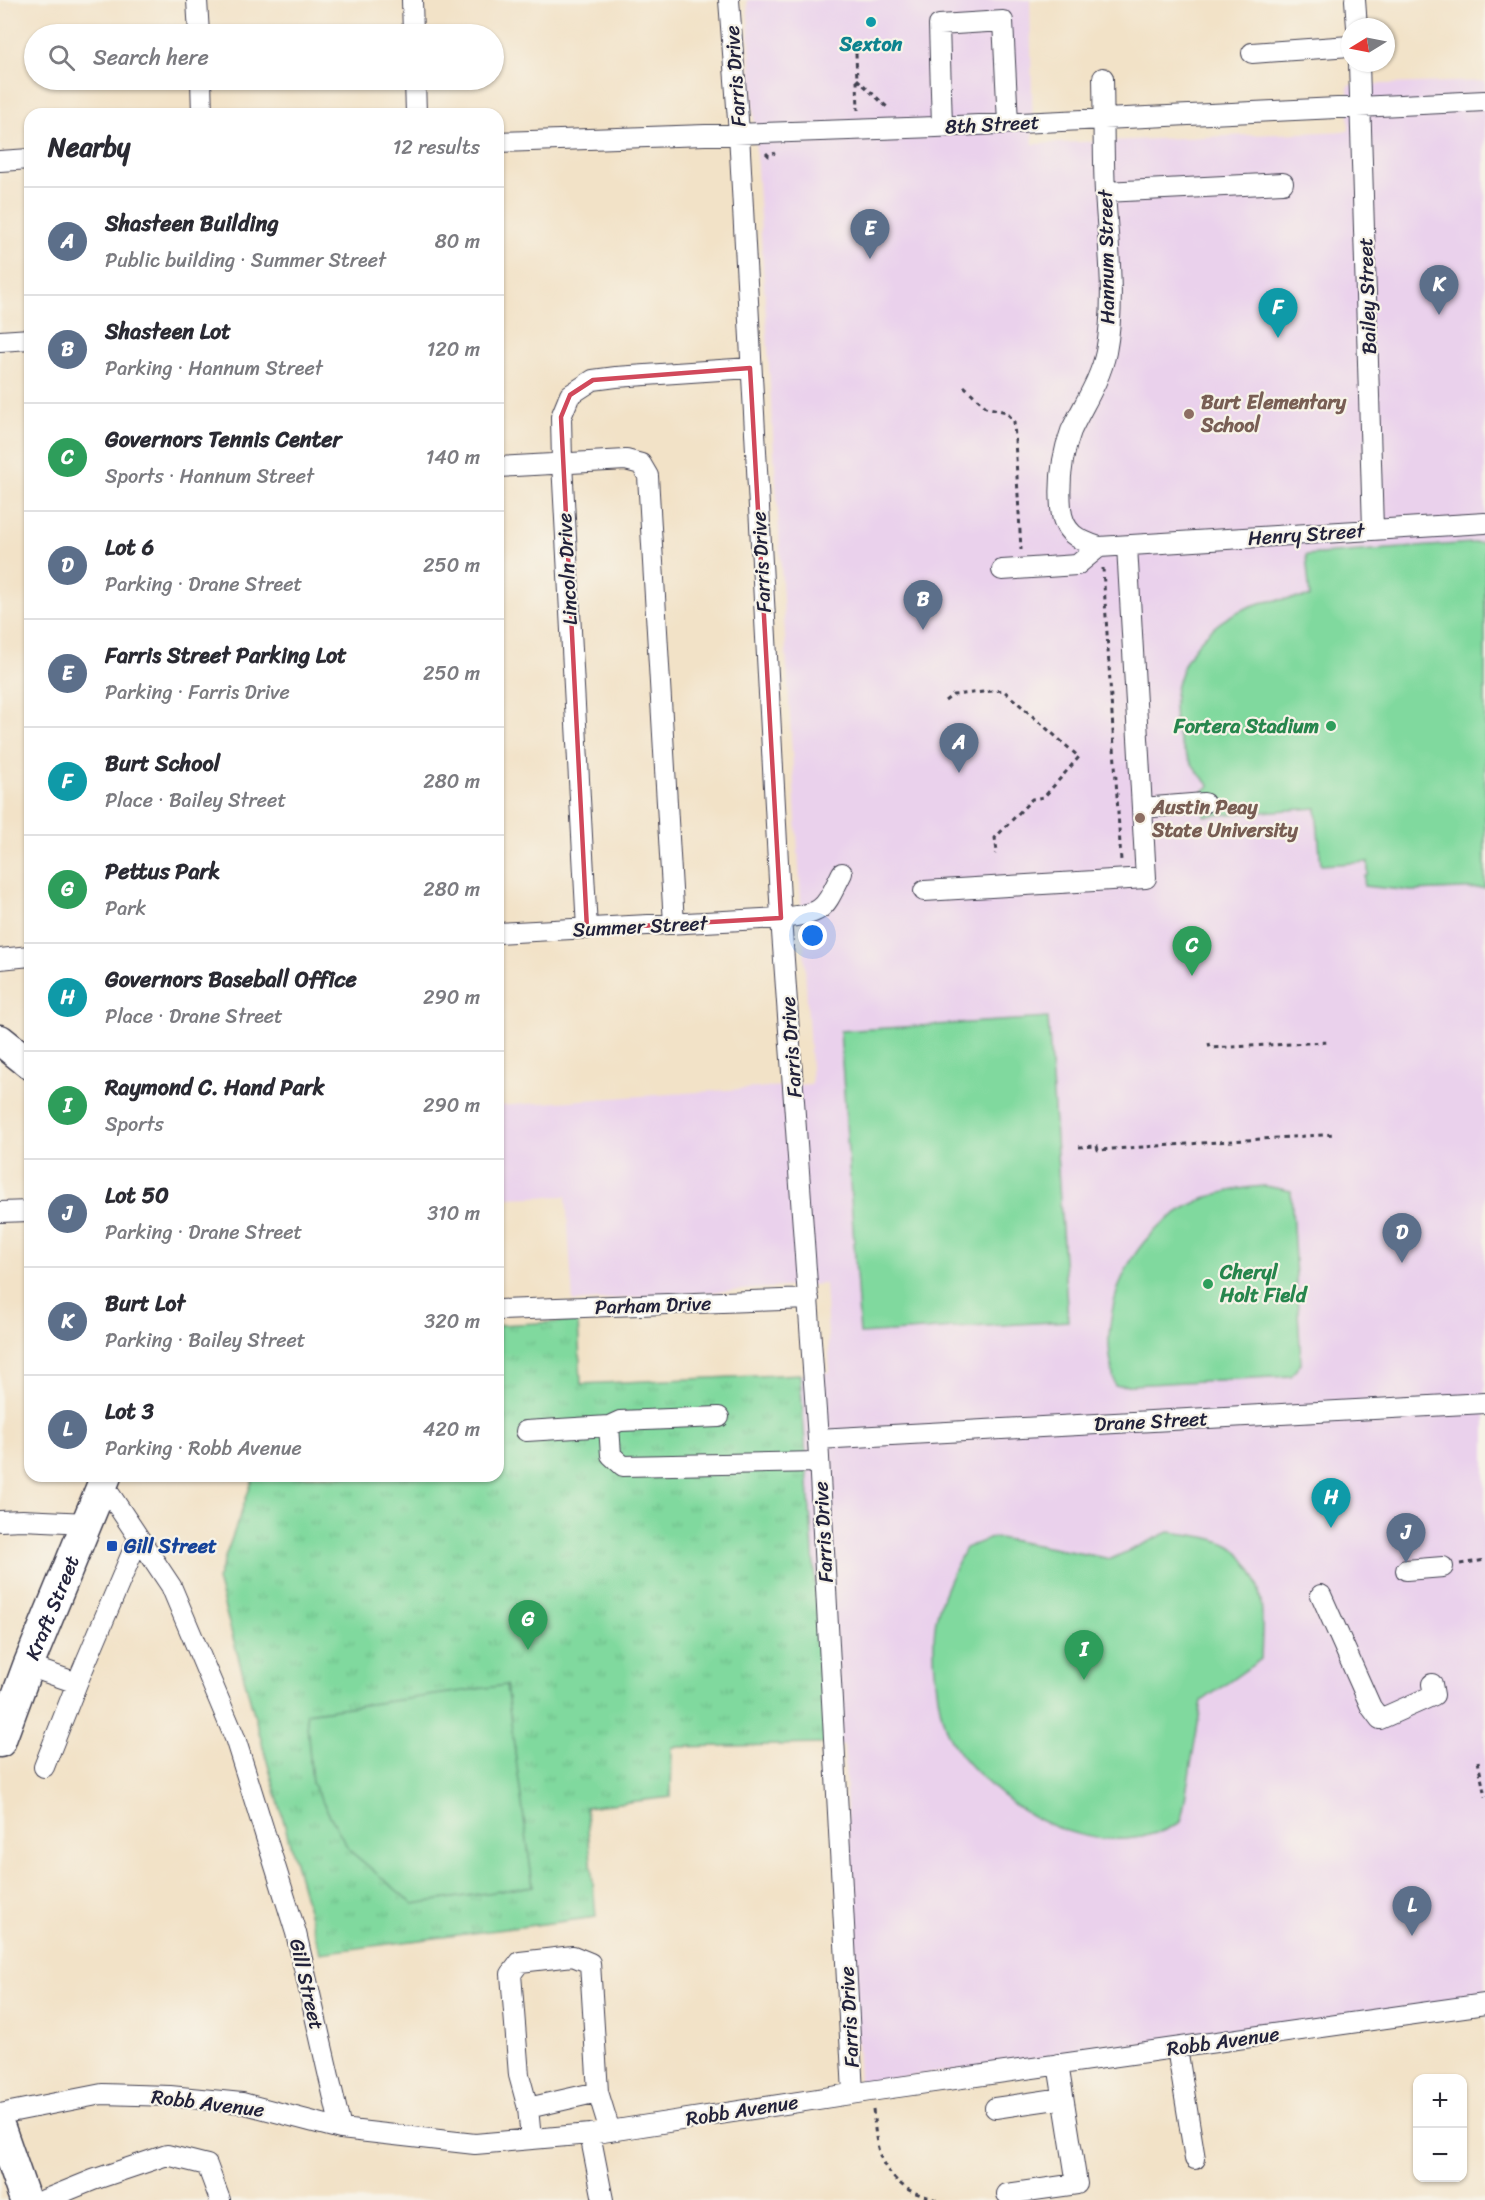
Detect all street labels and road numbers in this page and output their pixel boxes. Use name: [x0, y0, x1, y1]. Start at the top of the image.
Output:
street label: Farris Drive: [715, 24, 756, 128]
street label: 8th Street: [944, 105, 1040, 144]
street label: Hannum Street: [1088, 189, 1125, 325]
street label: Bailey Street: [1348, 237, 1387, 355]
street label: Farris Drive: [741, 510, 782, 614]
street label: Lincoln Drive: [547, 512, 588, 626]
street label: Henry Street: [1246, 513, 1367, 556]
street label: Summer Street: [572, 905, 709, 948]
street label: Farris Drive: [771, 995, 812, 1099]
street label: Parham Drive: [594, 1286, 712, 1325]
street label: Drane Street: [1093, 1401, 1209, 1442]
street label: Farris Drive: [803, 1480, 844, 1584]
street label: Kraft Street: [15, 1550, 90, 1666]
street label: Gill Street: [279, 1935, 334, 2033]
street label: Farris Drive: [829, 1965, 870, 2069]
street label: Robb Avenue: [1164, 2016, 1282, 2067]
street label: Robb Avenue: [149, 2079, 266, 2128]
street label: Robb Avenue: [683, 2084, 801, 2137]

